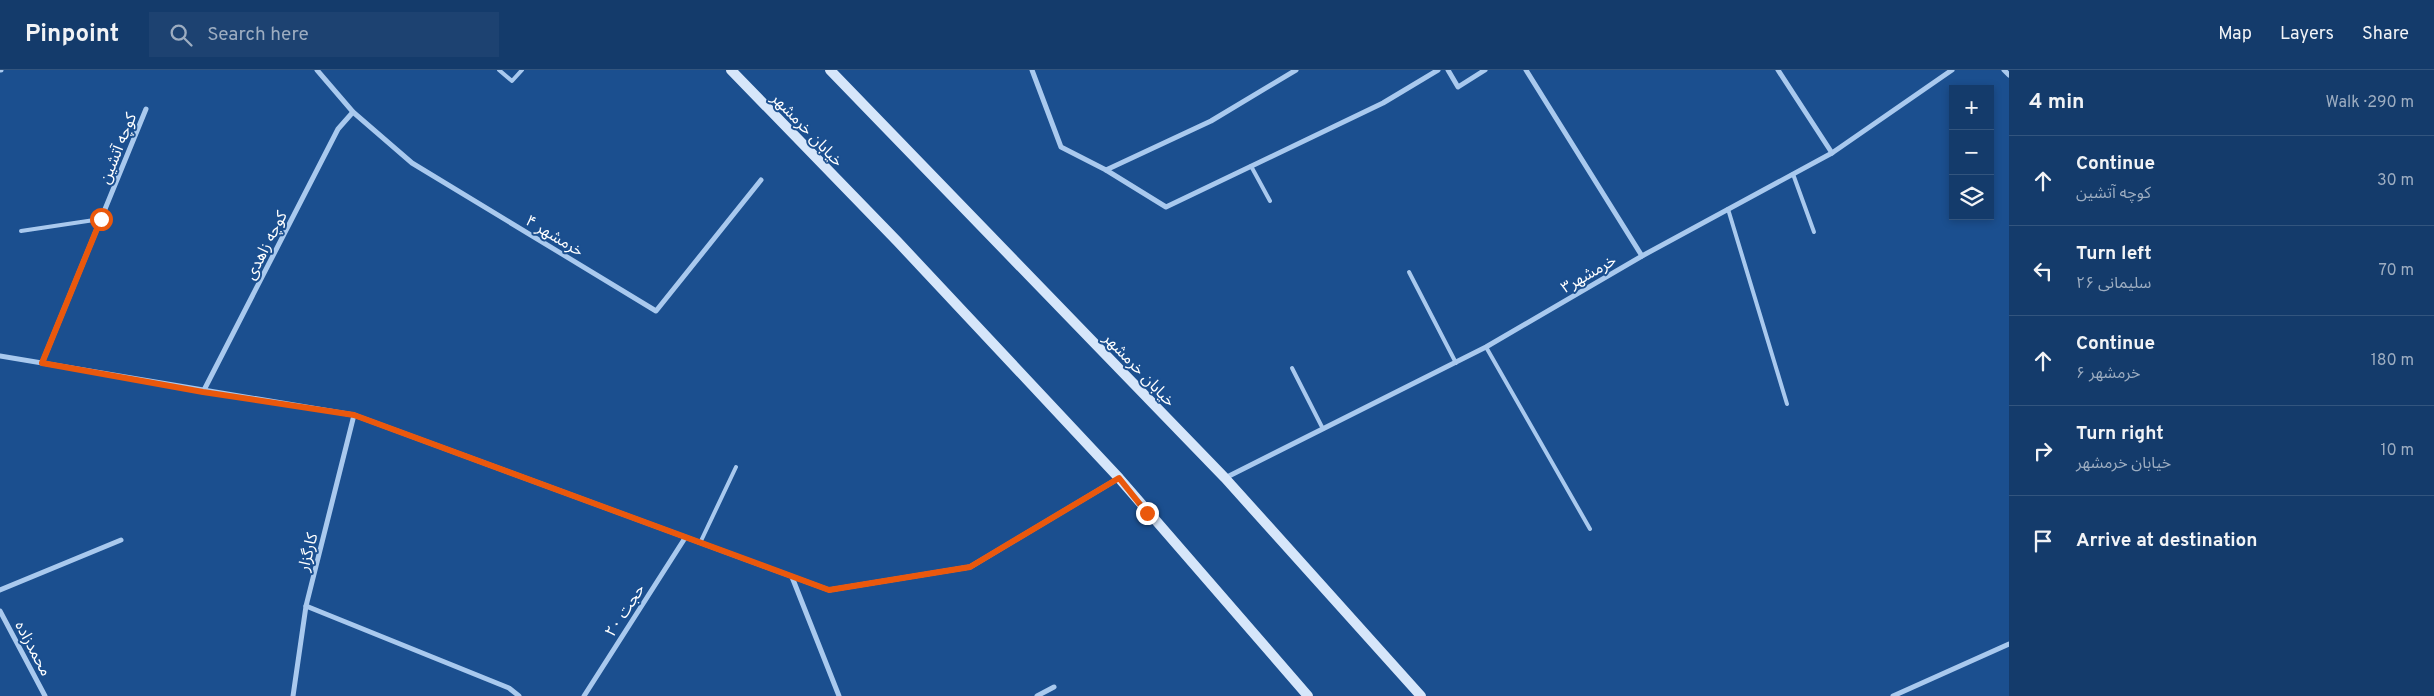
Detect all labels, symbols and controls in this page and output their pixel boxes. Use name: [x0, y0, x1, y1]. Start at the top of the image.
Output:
search box: [149, 12, 499, 57]
text: Pinpoint: [25, 20, 119, 50]
icon: search: [167, 21, 195, 49]
text: Search here: [207, 23, 309, 47]
text: Map: [2218, 23, 2252, 46]
text: Layers: [2280, 23, 2334, 46]
text: Share: [2362, 23, 2409, 46]
map controls: [1949, 85, 1994, 220]
button: +: [1949, 85, 1994, 130]
street label: خیابان خرمشهر: [766, 88, 847, 172]
text: 4 min: [2029, 89, 2085, 116]
text: Walk · 290 m: [2326, 93, 2414, 113]
street label: کوچه آتشین: [96, 110, 142, 187]
button: −: [1949, 130, 1994, 175]
text: Continue: [2076, 152, 2155, 176]
icon: ahead: [2029, 167, 2057, 195]
text: 30 m: [2377, 171, 2414, 191]
button: layers: [1949, 175, 1994, 220]
text: کوچه آتشین: [2076, 184, 2151, 204]
route start: [90, 208, 113, 231]
street label: کوچه زاهدی: [241, 208, 293, 284]
street label: خرمشهر ۴: [521, 212, 587, 262]
text: Turn left: [2076, 242, 2152, 266]
street label: خرمشهر۳: [1558, 251, 1620, 299]
icon: left: [2029, 257, 2057, 285]
text: 70 m: [2379, 261, 2414, 281]
text: سلیمانی ۲۶: [2076, 274, 2151, 294]
street label: خیابان خرمشهر: [1098, 328, 1179, 412]
text: Continue: [2076, 332, 2155, 356]
icon: ahead: [2029, 347, 2057, 375]
text: 180 m: [2371, 351, 2414, 371]
text: خرمشهر ۶: [2076, 364, 2140, 384]
text: Turn right: [2076, 422, 2164, 446]
icon: right: [2029, 437, 2057, 465]
text: 10 m: [2380, 441, 2414, 461]
text: خیابان خرمشهر: [2076, 454, 2171, 474]
route end: [1136, 502, 1159, 525]
icon: arrive: [2029, 527, 2057, 555]
text: Arrive at destination: [2076, 529, 2257, 553]
street label: کارگزار: [294, 531, 323, 575]
street label: حجت ۲۰: [601, 581, 650, 641]
street label: محمدزاده: [9, 618, 55, 680]

